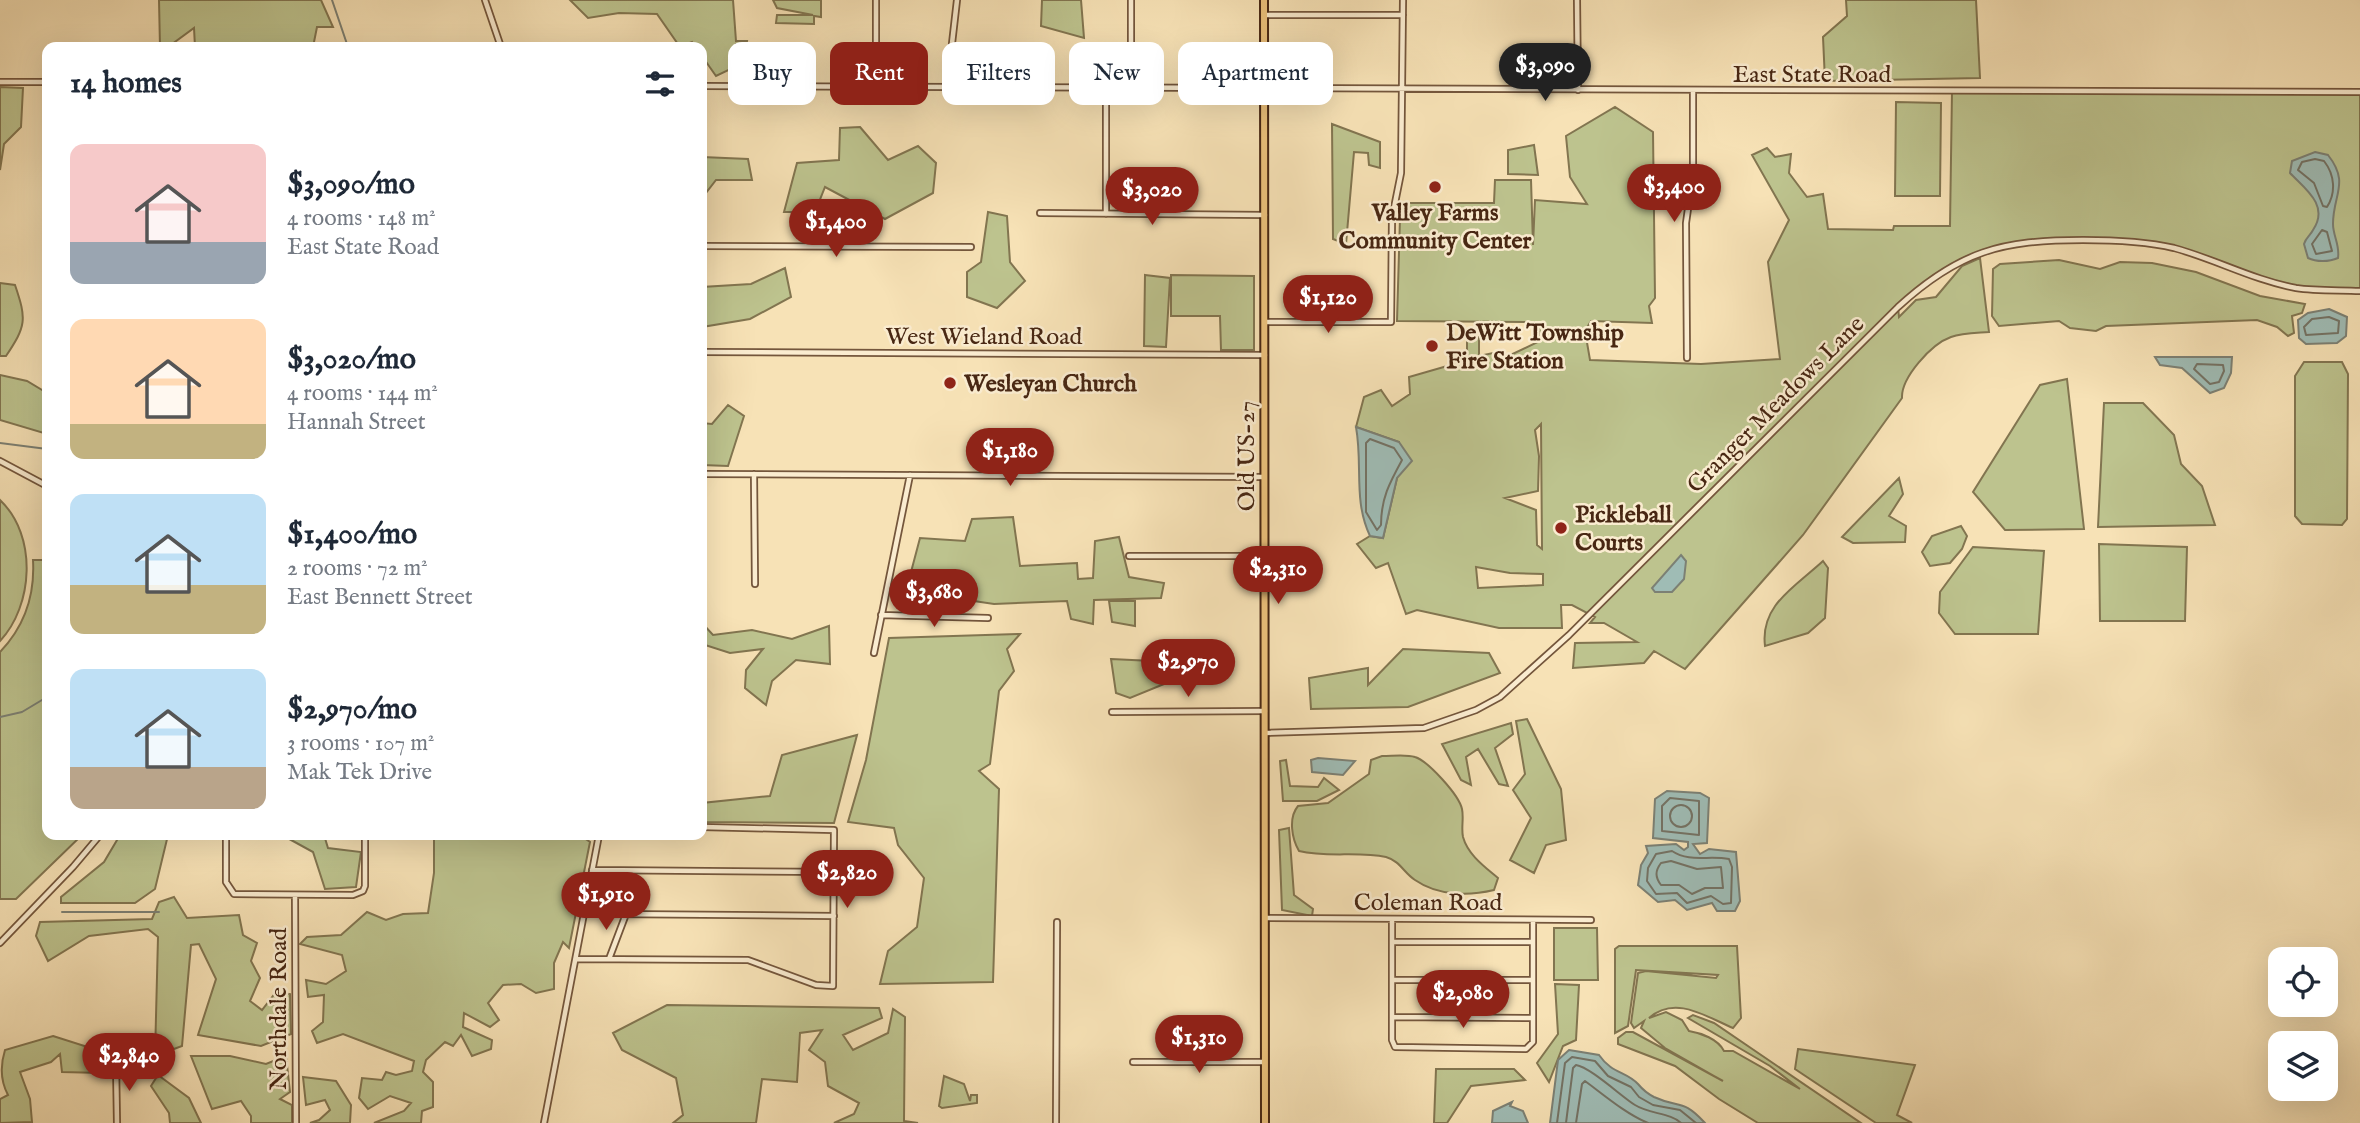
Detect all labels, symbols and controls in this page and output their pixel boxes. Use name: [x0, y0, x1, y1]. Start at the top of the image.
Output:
chip: Buy: [728, 42, 816, 105]
chip: Rent: [830, 42, 928, 105]
chip: Filters: [942, 42, 1055, 105]
chip: New: [1069, 42, 1164, 105]
chip: Apartment: [1178, 42, 1333, 105]
pin: $3,090: [1488, 43, 1602, 103]
text: $3,090: [1515, 51, 1575, 80]
street label: East State Road: [1733, 60, 1891, 91]
text: 14 homes: [70, 65, 182, 103]
icon: filters: [641, 65, 679, 103]
pin: $3,400: [1617, 164, 1731, 224]
text: $3,090/mo: [287, 166, 415, 204]
pin: $3,020: [1095, 168, 1209, 227]
icon: home: [126, 172, 210, 256]
text: $3,400: [1643, 172, 1705, 201]
text: $3,020: [1122, 175, 1182, 204]
marker: Valley Farms Community Center: [1427, 179, 1443, 195]
place label: Valley Farms Community Center: [1339, 198, 1532, 257]
pin: $1,400: [779, 200, 893, 259]
text: 4 rooms · 148 m²: [287, 204, 436, 233]
text: $1,400: [805, 207, 867, 236]
text: East State Road: [287, 233, 439, 262]
pin: $1,120: [1271, 276, 1385, 335]
text: $1,120: [1299, 283, 1357, 312]
street label: Granger Meadows Lane: [1681, 310, 1872, 501]
place label: DeWitt Township Fire Station: [1446, 318, 1624, 377]
street label: West Wieland Road: [886, 322, 1083, 353]
marker: DeWitt Township Fire Station: [1424, 338, 1440, 354]
text: $3,020/mo: [287, 341, 416, 379]
icon: home: [126, 347, 210, 431]
place label: Wesleyan Church: [963, 369, 1137, 400]
marker: Wesleyan Church: [942, 375, 958, 391]
text: 4 rooms · 144 m²: [287, 379, 438, 408]
street label: Old US-27: [1232, 401, 1263, 511]
text: Hannah Street: [287, 408, 426, 437]
pin: $1,180: [953, 428, 1067, 488]
text: $1,180: [982, 436, 1038, 465]
place label: Pickleball Courts: [1575, 500, 1673, 559]
text: $1,400/mo: [287, 516, 417, 554]
marker: Pickleball Courts: [1553, 520, 1569, 536]
icon: home: [126, 522, 210, 606]
pin: $2,310: [1221, 546, 1335, 606]
text: 2 rooms · 72 m²: [287, 554, 428, 583]
text: $2,310: [1249, 554, 1307, 583]
pin: $3,680: [877, 570, 991, 629]
text: $3,680: [905, 577, 963, 606]
text: East Bennett Street: [287, 583, 473, 612]
pin: $2,970: [1131, 640, 1245, 699]
text: $2,970: [1157, 647, 1219, 676]
text: $2,970/mo: [287, 691, 417, 729]
icon: home: [126, 697, 210, 781]
text: 3 rooms · 107 m²: [287, 729, 435, 758]
text: Mak Tek Drive: [287, 758, 432, 787]
pin: $2,820: [790, 850, 904, 910]
text: $2,820: [817, 858, 877, 887]
pin: $1,910: [549, 872, 663, 932]
text: $1,910: [577, 880, 635, 909]
street label: Coleman Road: [1354, 888, 1503, 919]
street label: Northdale Road: [264, 927, 295, 1090]
map controls: [2268, 947, 2338, 1101]
button: locate: [2268, 947, 2338, 1017]
pin: $2,080: [1406, 970, 1520, 1030]
text: $2,080: [1432, 978, 1494, 1007]
pin: $1,310: [1142, 1016, 1256, 1075]
text: $1,310: [1171, 1023, 1227, 1052]
button: layers: [2268, 1031, 2338, 1101]
pin: $2,840: [72, 1034, 186, 1093]
text: $2,840: [98, 1041, 160, 1070]

